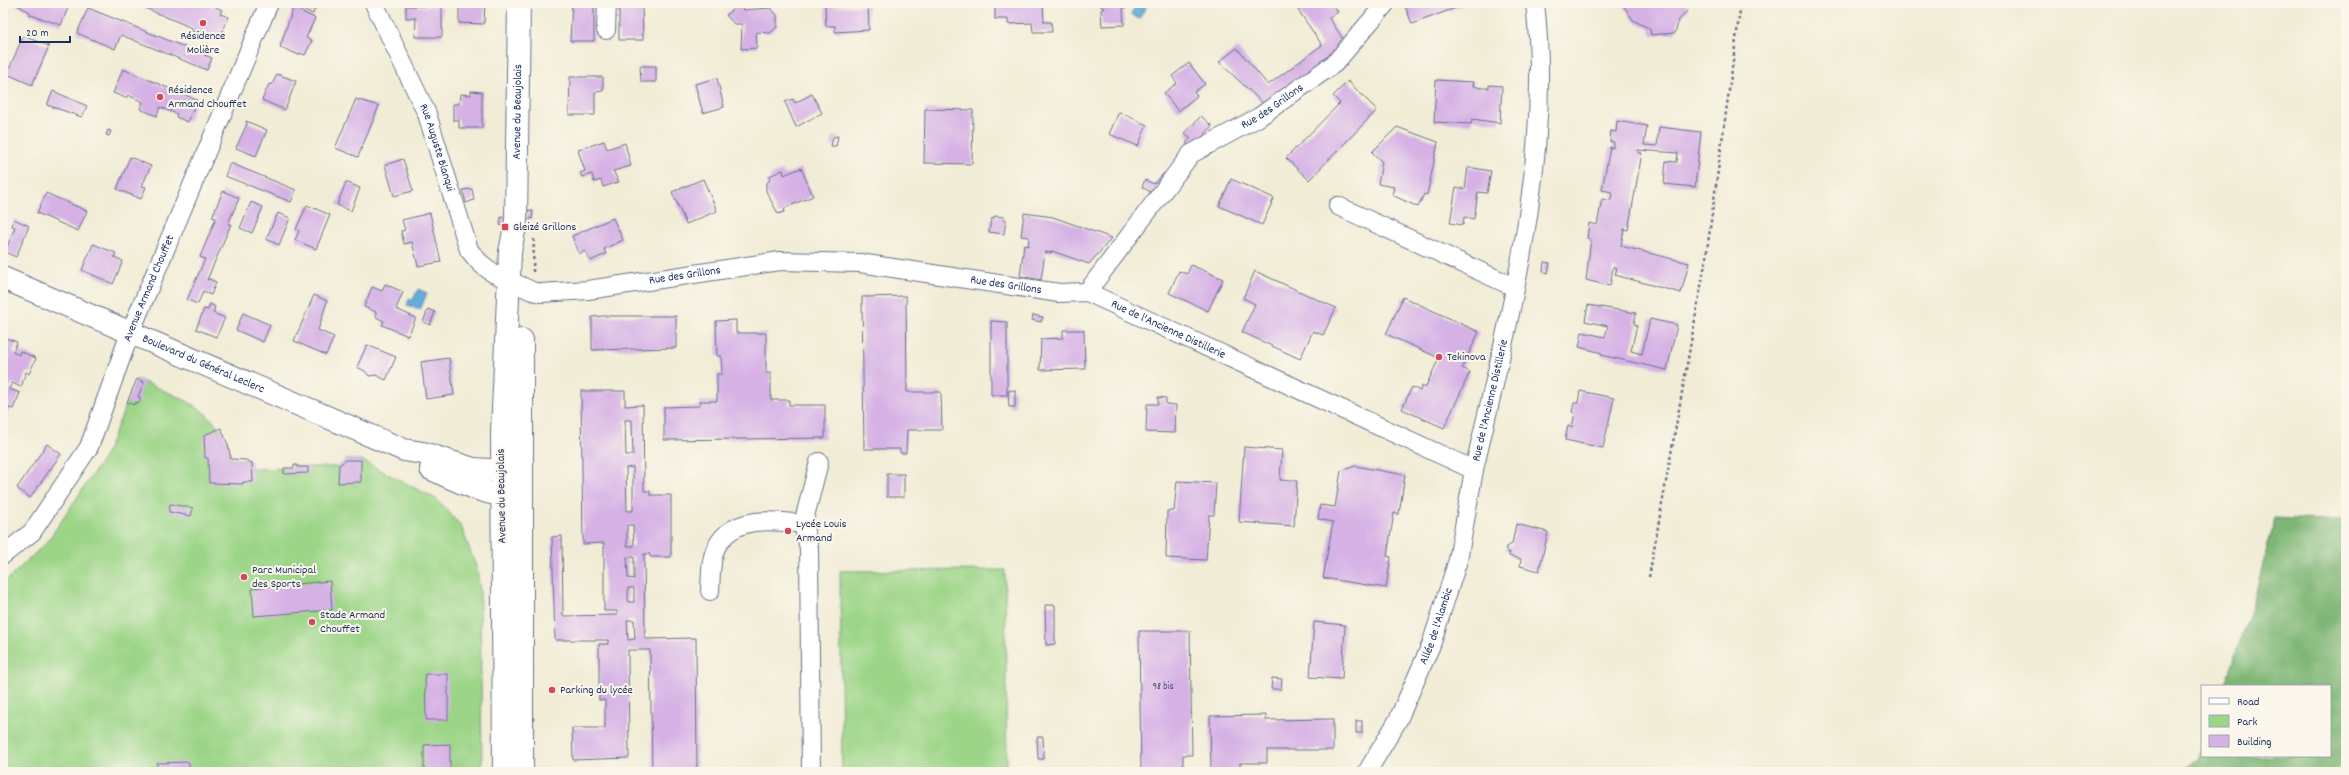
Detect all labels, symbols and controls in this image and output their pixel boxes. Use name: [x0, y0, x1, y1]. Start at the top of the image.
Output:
scale bar: [20, 18, 70, 44]
marker: Résidence Molière: [198, 18, 208, 28]
text: 20 m: [26, 25, 49, 42]
place label: Résidence Molière: [181, 28, 225, 59]
street label: Avenue du Beaujolais: [508, 64, 527, 160]
street label: Rue des Grillons: [1238, 79, 1307, 134]
place label: Résidence Armand Chouffet: [168, 82, 247, 113]
marker: Résidence Armand Chouffet: [155, 92, 165, 102]
street label: Rue Auguste Blanqui: [415, 101, 459, 194]
place label: Gleizé Grillons: [513, 219, 576, 236]
marker: Gleizé Grillons: [500, 222, 510, 232]
street label: Avenue Armand Chouffet: [119, 232, 179, 344]
street label: Rue des Grillons: [648, 262, 722, 289]
street label: Rue des Grillons: [969, 271, 1043, 299]
street label: Rue de l'Ancienne Distillerie: [1108, 296, 1228, 363]
street label: Boulevard du Général Leclerc: [140, 330, 267, 398]
street label: Rue de l'Ancienne Distillerie: [1468, 338, 1513, 463]
place label: Tekinova: [1447, 349, 1486, 366]
marker: Tekinova: [1434, 352, 1444, 362]
street label: Avenue du Beaujolais: [493, 448, 511, 544]
place label: Lycée Louis Armand: [796, 516, 846, 547]
marker: Lycée Louis Armand: [783, 526, 793, 536]
place label: Parc Municipal des Sports: [252, 562, 316, 593]
marker: Parc Municipal des Sports: [239, 572, 249, 582]
street label: Allée de l'Alambic: [1415, 586, 1457, 667]
place label: Stade Armand Chouffet: [320, 607, 385, 638]
marker: Stade Armand Chouffet: [307, 617, 317, 627]
house number: 98 bis: [1152, 680, 1174, 694]
place label: Parking du lycée: [560, 682, 633, 699]
marker: Parking du lycée: [547, 685, 557, 695]
legend: [2201, 685, 2331, 757]
text: Road: [2237, 694, 2259, 711]
text: Park: [2237, 714, 2258, 731]
text: Building: [2237, 734, 2272, 751]

